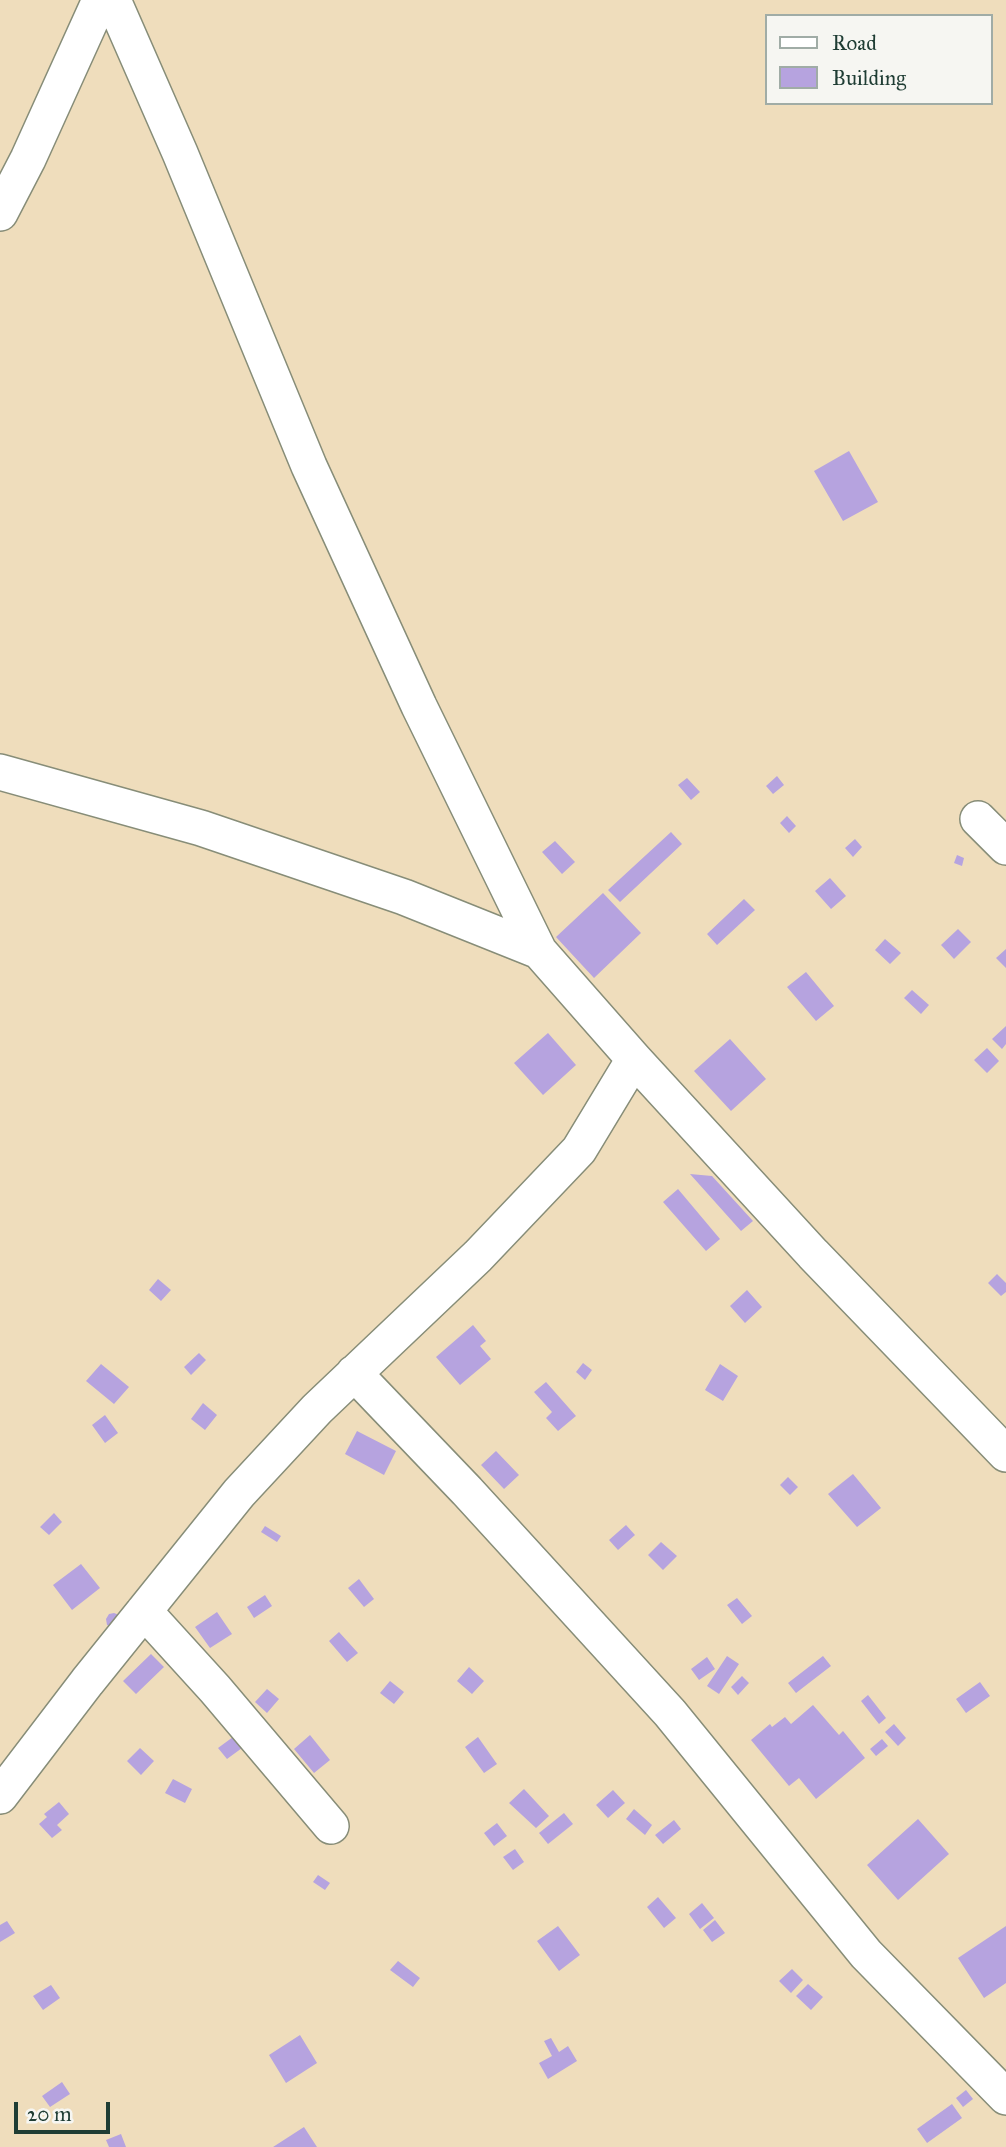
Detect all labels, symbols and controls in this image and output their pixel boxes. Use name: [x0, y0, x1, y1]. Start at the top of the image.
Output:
legend: [764, 14, 992, 105]
text: Road: [832, 30, 877, 56]
text: Building: [832, 65, 906, 91]
scale bar: [18, 2088, 114, 2132]
text: 20 m: [27, 2101, 72, 2127]

